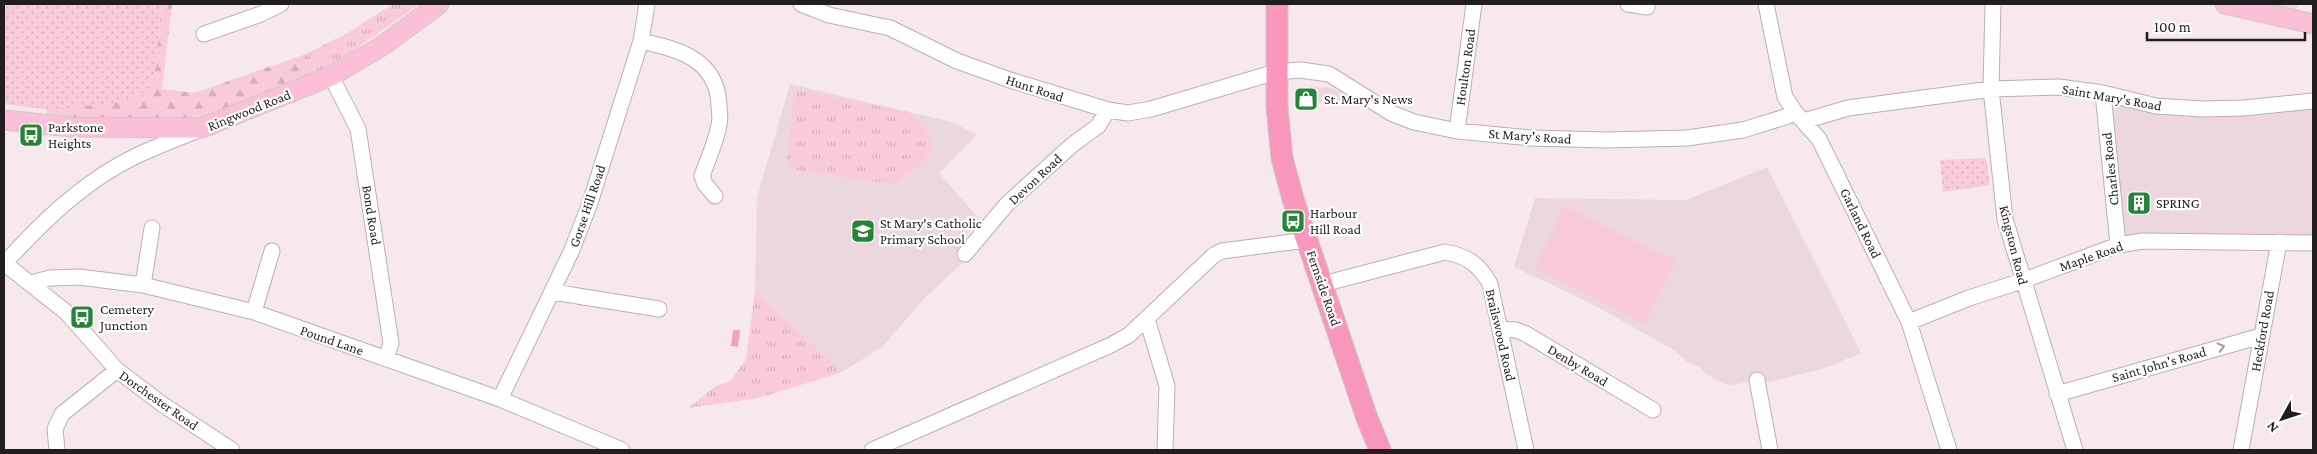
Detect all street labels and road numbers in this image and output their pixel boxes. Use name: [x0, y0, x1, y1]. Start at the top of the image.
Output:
street label: Houlton Road: [1452, 27, 1478, 106]
street label: Hunt Road: [1004, 71, 1066, 105]
street label: Saint Mary's Road: [2061, 80, 2164, 114]
street label: Ringwood Road: [205, 86, 293, 134]
street label: St Mary's Road: [1488, 125, 1573, 147]
street label: Charles Road: [2098, 131, 2122, 206]
street label: Devon Road: [1005, 150, 1066, 208]
street label: Gorse Hill Road: [565, 162, 609, 249]
street label: Bond Road: [359, 184, 385, 247]
street label: Garland Road: [1837, 185, 1885, 261]
street label: Kingston Road: [1996, 204, 2032, 287]
street label: Maple Road: [2057, 237, 2126, 274]
street label: Fernside Road: [1304, 248, 1345, 329]
street label: Brailswood Road: [1483, 287, 1520, 383]
street label: Heckford Road: [2247, 289, 2277, 373]
street label: Pound Lane: [298, 322, 366, 358]
street label: Denby Road: [1545, 341, 1612, 390]
street label: Saint John's Road: [2110, 343, 2209, 385]
street label: Dorchester Road: [117, 367, 202, 433]

